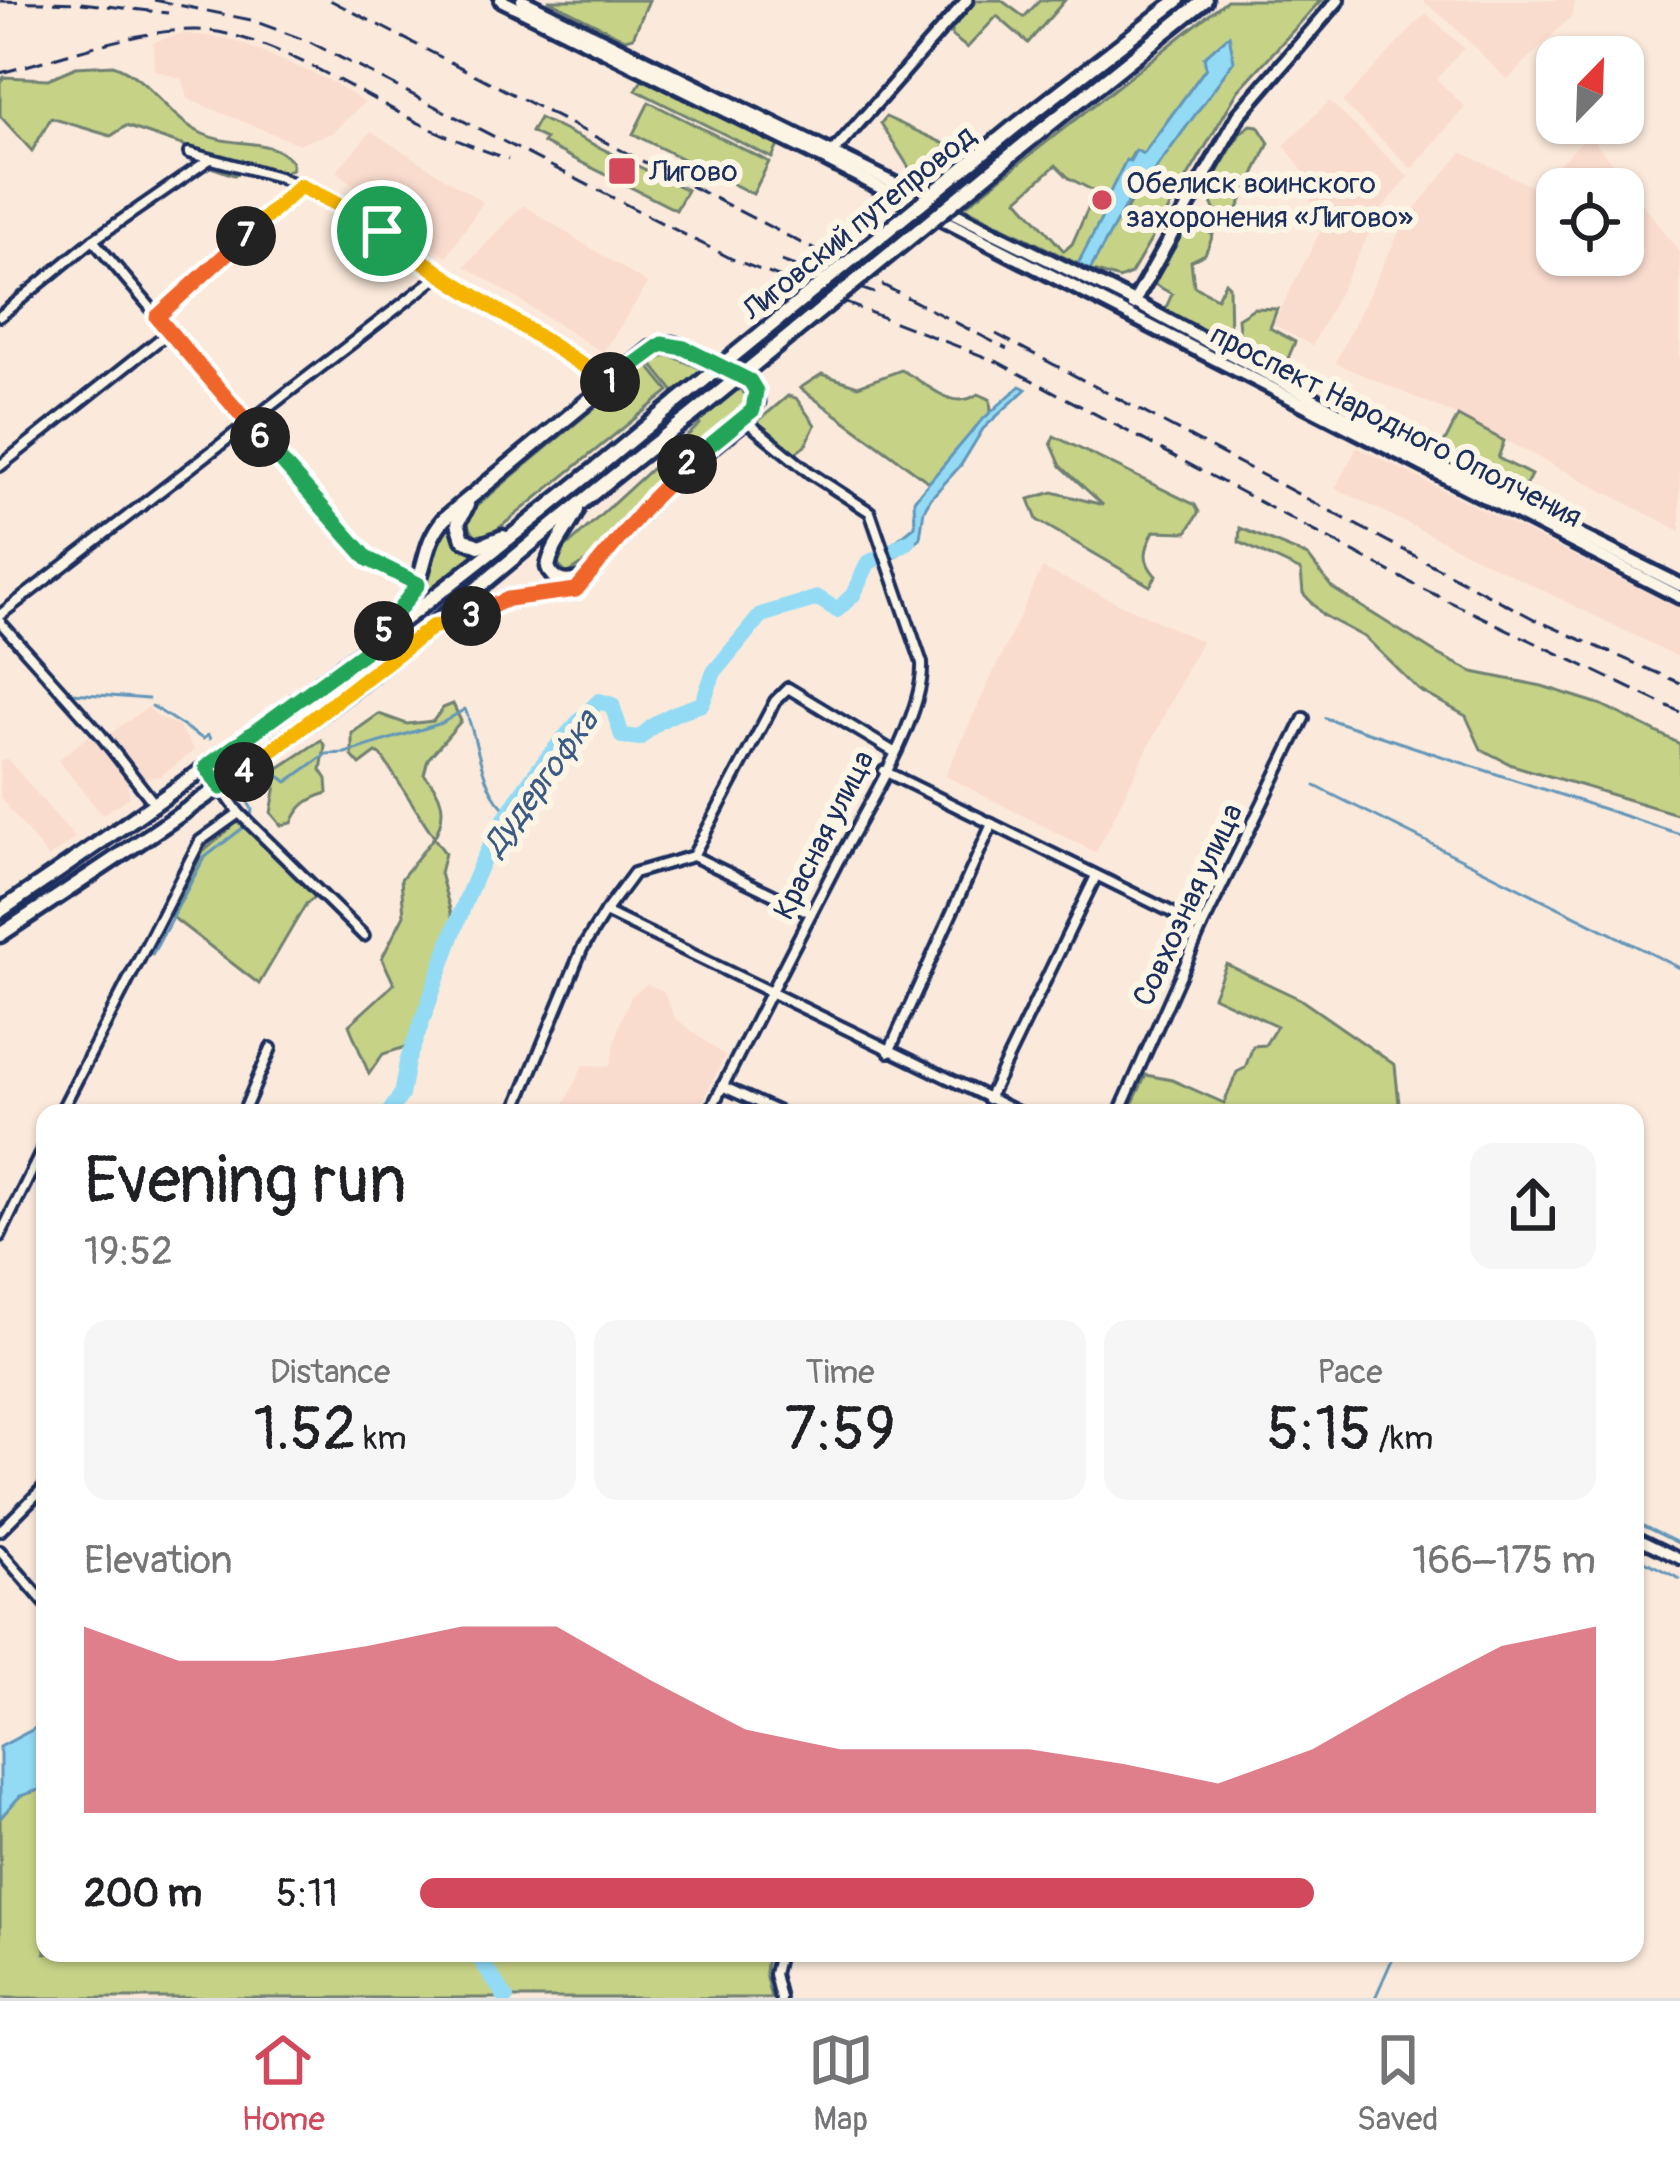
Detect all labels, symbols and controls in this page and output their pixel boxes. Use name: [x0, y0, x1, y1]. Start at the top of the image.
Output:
north arrow: [1536, 36, 1644, 144]
map controls: [1536, 36, 1644, 276]
street label: Лиговский путепровод: [734, 117, 983, 329]
place label: Лигово: [648, 153, 738, 190]
marker: Лигово: [606, 155, 638, 187]
place label: Обелиск воинского захоронения «Лигово»: [1126, 165, 1413, 236]
button: locate: [1536, 168, 1644, 276]
pin: [331, 180, 433, 282]
marker: Обелиск воинского захоронения «Лигово»: [1089, 187, 1115, 213]
icon: arrive: [349, 198, 415, 264]
pin: 7: [216, 206, 276, 266]
text: 7: [237, 215, 255, 256]
street label: проспект Народного Ополчения: [1204, 316, 1588, 536]
pin: 1: [580, 352, 640, 412]
text: 1: [604, 361, 616, 402]
pin: 6: [230, 407, 290, 467]
text: 6: [250, 416, 270, 457]
pin: 2: [657, 434, 717, 494]
text: 2: [678, 443, 696, 484]
pin: 3: [441, 586, 501, 646]
text: 3: [462, 595, 480, 636]
pin: 5: [354, 601, 414, 661]
text: 5: [375, 610, 393, 651]
water label: Дудергофка: [473, 701, 609, 866]
pin: 4: [214, 742, 274, 802]
street label: Красная улица: [766, 744, 882, 926]
text: 4: [234, 751, 254, 792]
street label: Совхозная улица: [1125, 798, 1251, 1012]
text: Evening run: [84, 1140, 407, 1223]
button: share: [1470, 1143, 1596, 1269]
text: 19:52: [84, 1227, 173, 1276]
text: Distance: [270, 1352, 390, 1393]
text: Time: [806, 1352, 874, 1393]
text: Pace: [1317, 1352, 1383, 1393]
text: 1.52: [254, 1393, 356, 1468]
text: 7:59: [784, 1393, 896, 1468]
text: 5:15: [1267, 1393, 1371, 1468]
text: km: [356, 1418, 406, 1459]
text: /km: [1371, 1418, 1433, 1459]
text: Elevation: [84, 1536, 233, 1585]
text: 166–175 m: [1412, 1536, 1596, 1585]
text: 200 m: [84, 1869, 202, 1918]
text: 5:11: [276, 1869, 338, 1918]
tab: Home: [241, 2027, 325, 2140]
tab: Map: [808, 2027, 874, 2140]
tab: Saved: [1357, 2027, 1439, 2140]

